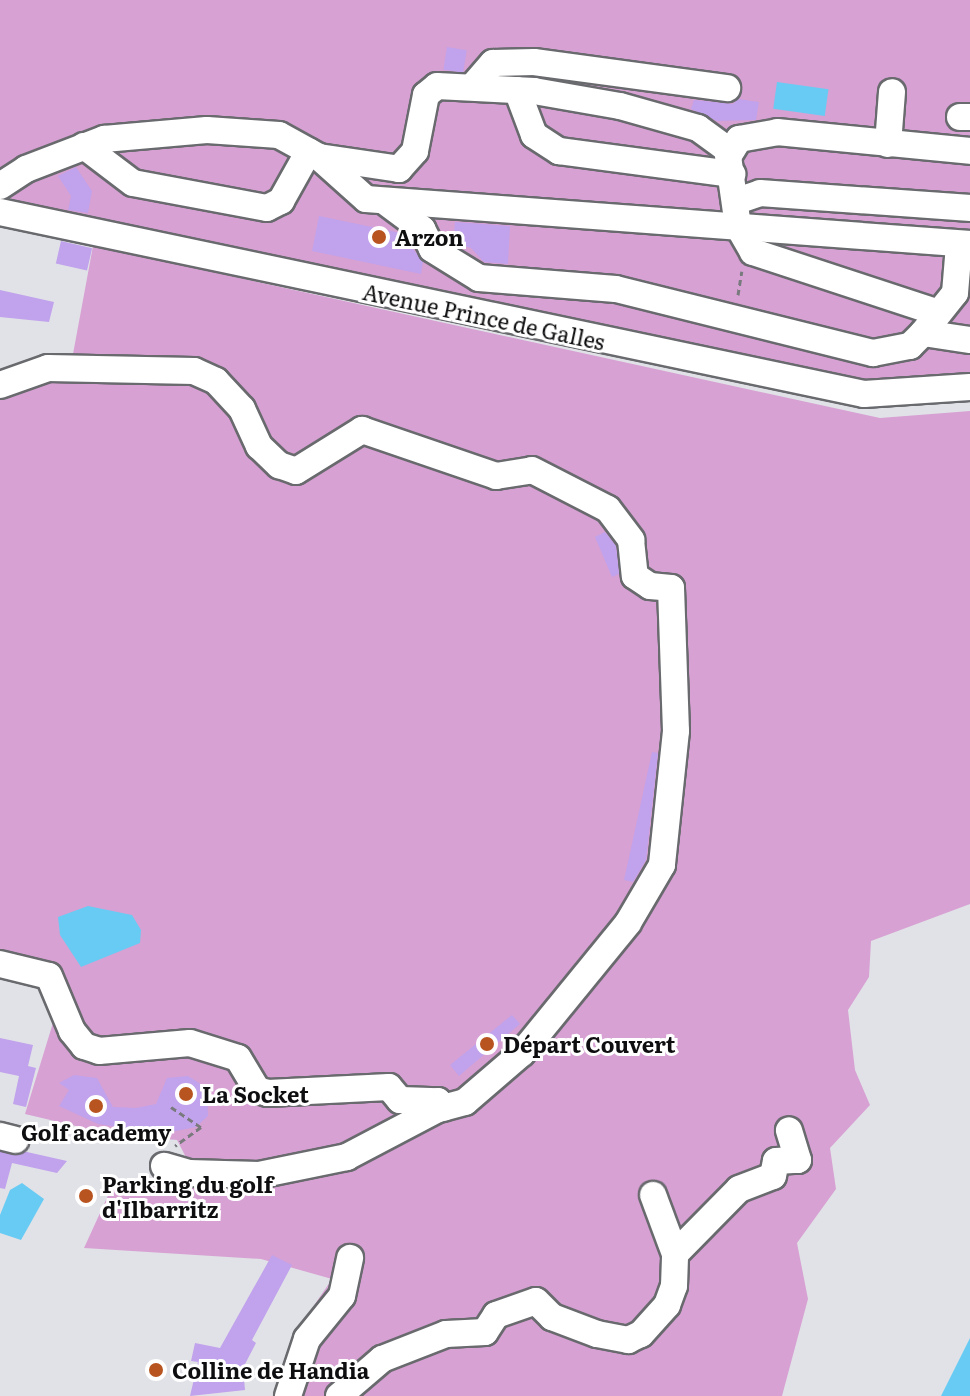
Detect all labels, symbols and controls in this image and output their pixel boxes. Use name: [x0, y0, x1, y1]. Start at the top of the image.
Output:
place label: Arzon: [395, 224, 464, 250]
marker: Arzon: [370, 228, 388, 246]
street label: Avenue Prince de Galles: [361, 277, 607, 355]
place label: Départ Couvert: [503, 1031, 675, 1057]
marker: Départ Couvert: [478, 1035, 496, 1053]
place label: La Socket: [202, 1081, 309, 1107]
marker: La Socket: [177, 1085, 195, 1103]
marker: Golf academy: [87, 1097, 105, 1115]
place label: Golf academy: [21, 1119, 171, 1145]
place label: Parking du golf d'Ilbarritz: [102, 1170, 273, 1222]
marker: Parking du golf d'Ilbarritz: [77, 1187, 95, 1205]
place label: Colline de Handia: [172, 1357, 369, 1383]
marker: Colline de Handia: [147, 1361, 165, 1379]

